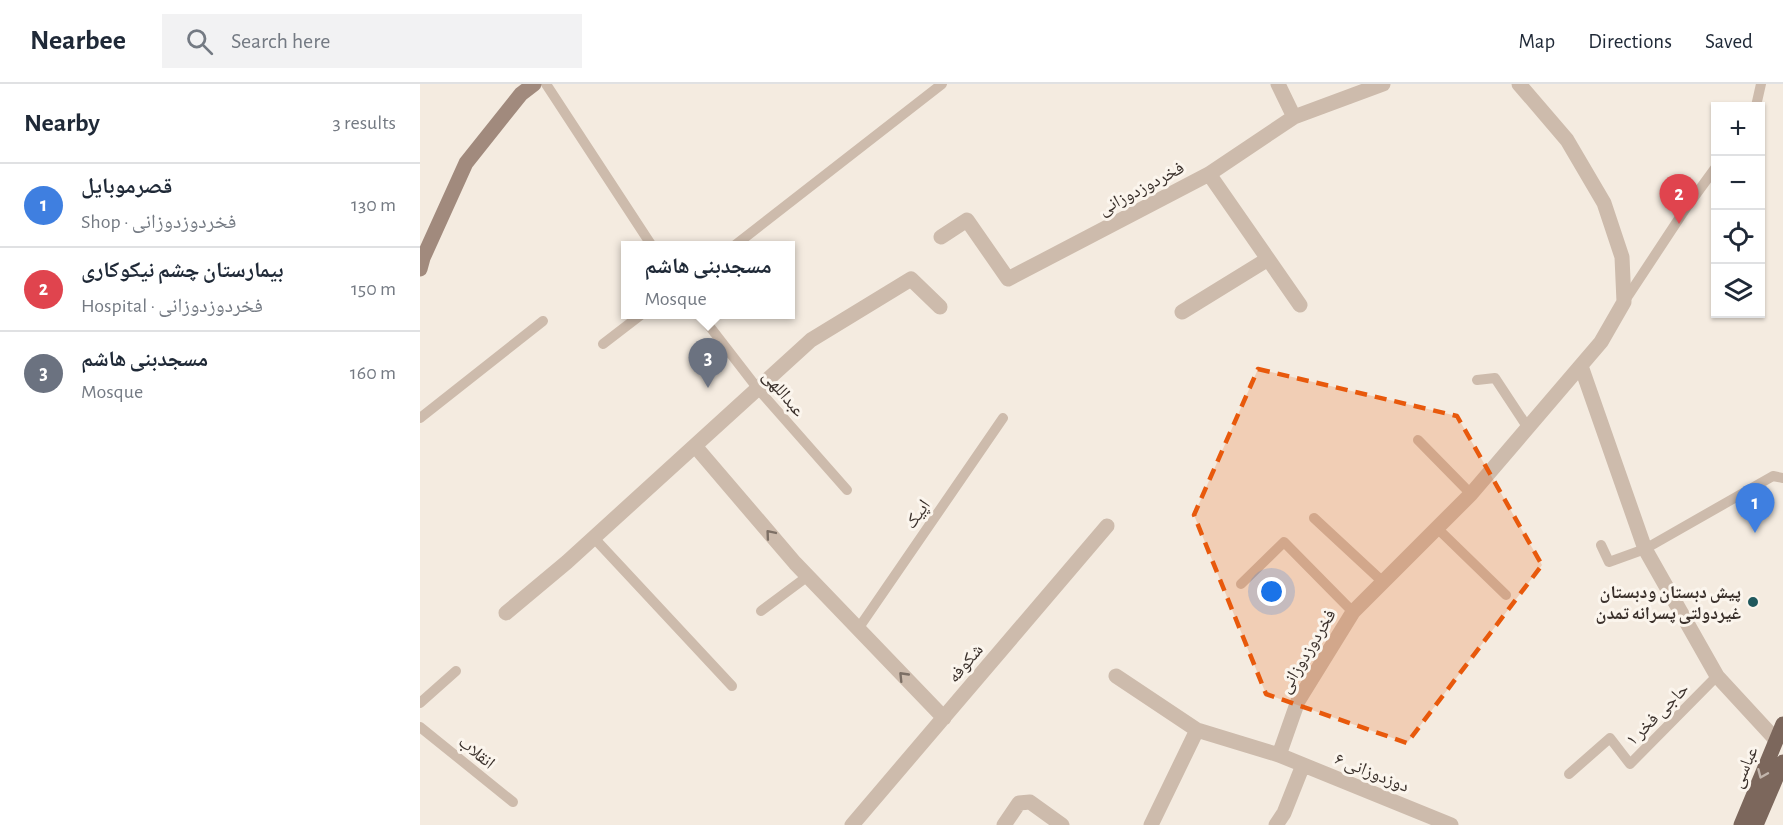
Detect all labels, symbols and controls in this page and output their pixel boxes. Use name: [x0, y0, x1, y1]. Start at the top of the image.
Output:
search box: [162, 14, 582, 68]
icon: search: [183, 25, 216, 58]
text: Nearbee: [30, 27, 126, 55]
text: Search here: [231, 30, 330, 52]
text: Map: [1519, 31, 1555, 52]
text: Directions: [1588, 31, 1672, 52]
text: Saved: [1705, 31, 1753, 52]
map controls: [1711, 102, 1765, 318]
button: +: [1711, 102, 1765, 156]
text: Nearby: [24, 110, 100, 136]
text: 3 results: [332, 113, 396, 133]
button: −: [1711, 156, 1765, 210]
street label: فخردوزدوزانی: [1096, 159, 1188, 220]
pin: 2: [1660, 174, 1698, 224]
text: قصرموبایل: [81, 175, 172, 197]
text: 1: [40, 195, 47, 215]
text: 130 m: [351, 195, 396, 215]
button: locate: [1711, 210, 1765, 264]
text: Shop · فخردوزدوزانی: [81, 212, 236, 232]
popup: [621, 241, 795, 319]
text: مسجدبنی هاشم: [644, 255, 772, 277]
text: بیمارستان چشم نیکوکاری: [81, 259, 283, 281]
button: layers: [1711, 264, 1765, 318]
text: 2: [39, 279, 48, 299]
text: 150 m: [351, 279, 396, 299]
text: Mosque: [644, 289, 707, 309]
text: Hospital · فخردوزدوزانی: [81, 296, 263, 316]
pin: 3: [688, 338, 728, 388]
text: مسجدبنی هاشم: [81, 348, 208, 370]
text: 3: [39, 363, 48, 383]
text: 160 m: [350, 363, 396, 383]
street label: عبداللهی: [758, 367, 808, 421]
text: Mosque: [81, 382, 143, 402]
pin: 1: [1736, 484, 1774, 533]
street label: اپیک: [902, 497, 935, 533]
one-way arrow: [766, 530, 777, 541]
your location: [1257, 577, 1286, 606]
place label: پیش دبستان ودبستان غیردولتی پسرانه تمدن: [1596, 584, 1741, 624]
marker: پیش دبستان ودبستان غیردولتی پسرانه تمدن: [1746, 595, 1760, 609]
street label: فخردوزدوزانی: [1276, 607, 1341, 697]
street label: شکوفه: [945, 641, 987, 686]
one-way arrow: [900, 672, 911, 683]
street label: حاجی فخر ۱: [1623, 680, 1693, 750]
street label: انقلاب: [454, 733, 498, 773]
street label: عباسى: [1728, 744, 1763, 791]
street label: دوزدوزانی ۶: [1332, 750, 1411, 797]
one-way arrow: [1757, 768, 1769, 779]

